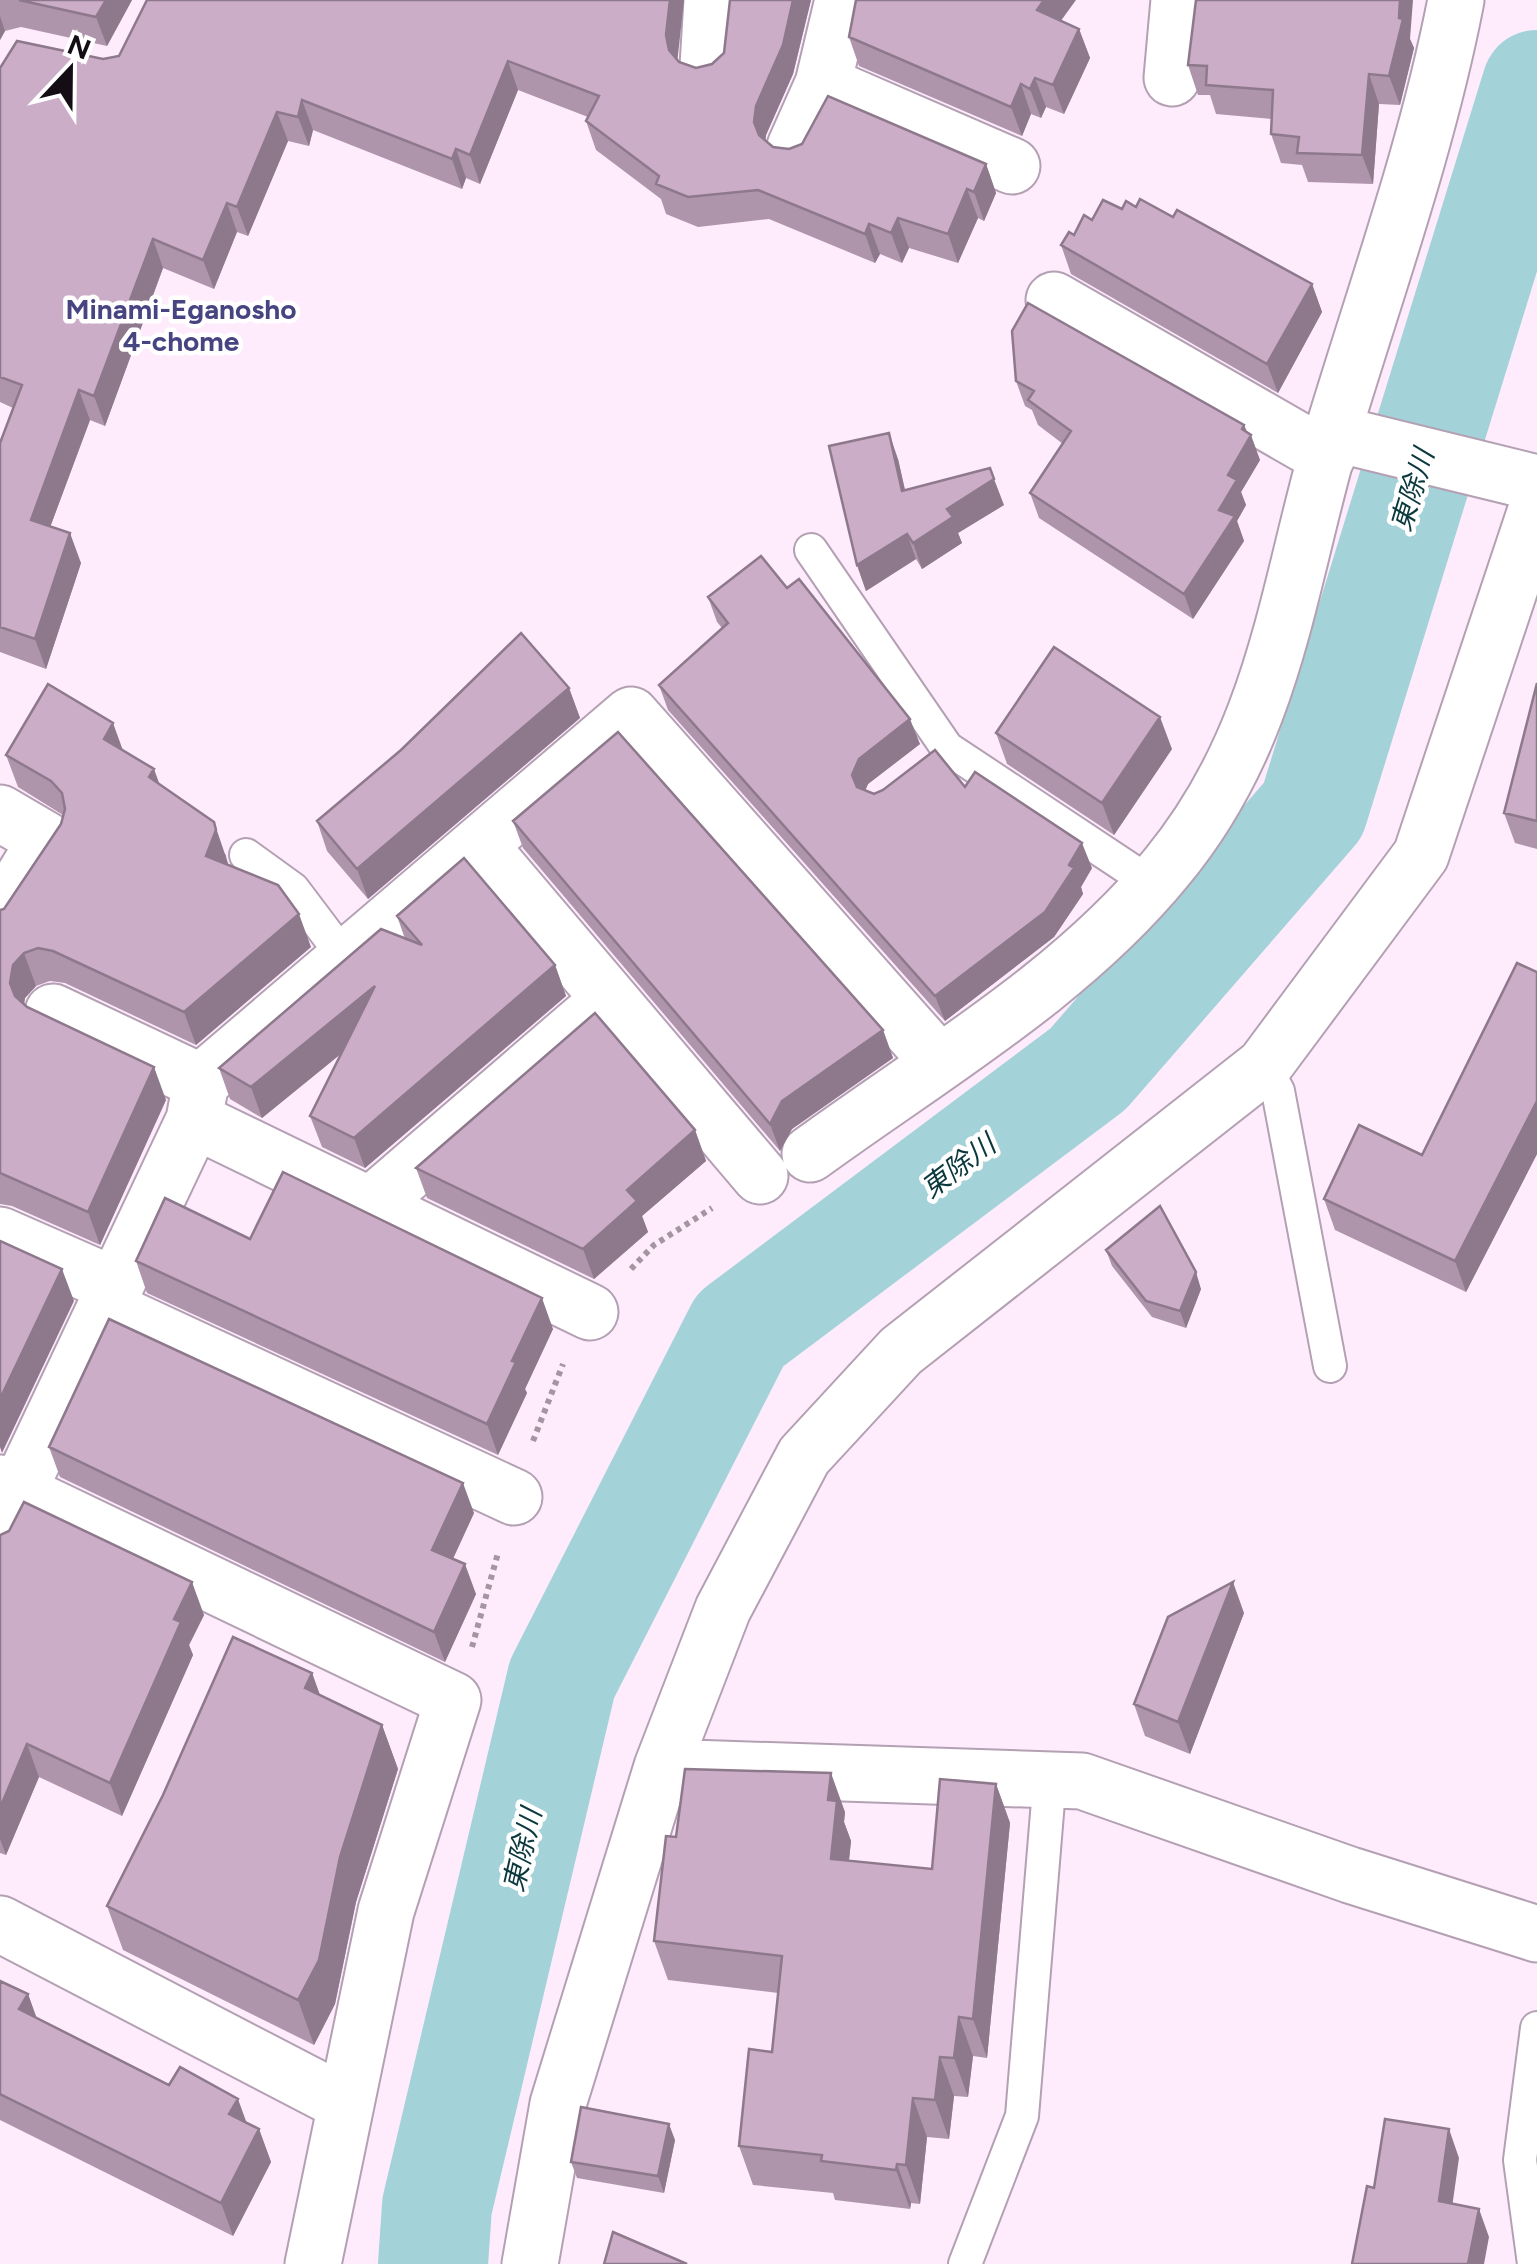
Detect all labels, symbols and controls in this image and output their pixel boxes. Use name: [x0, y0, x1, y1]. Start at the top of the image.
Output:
north arrow: [20, 20, 120, 120]
text: N: [63, 27, 96, 67]
district label: Minami-Eganosho 4-chome: [65, 292, 297, 358]
water label: 東除川: [1383, 442, 1441, 535]
water label: 東除川: [914, 1125, 1004, 1205]
water label: 東除川: [496, 1802, 549, 1895]

